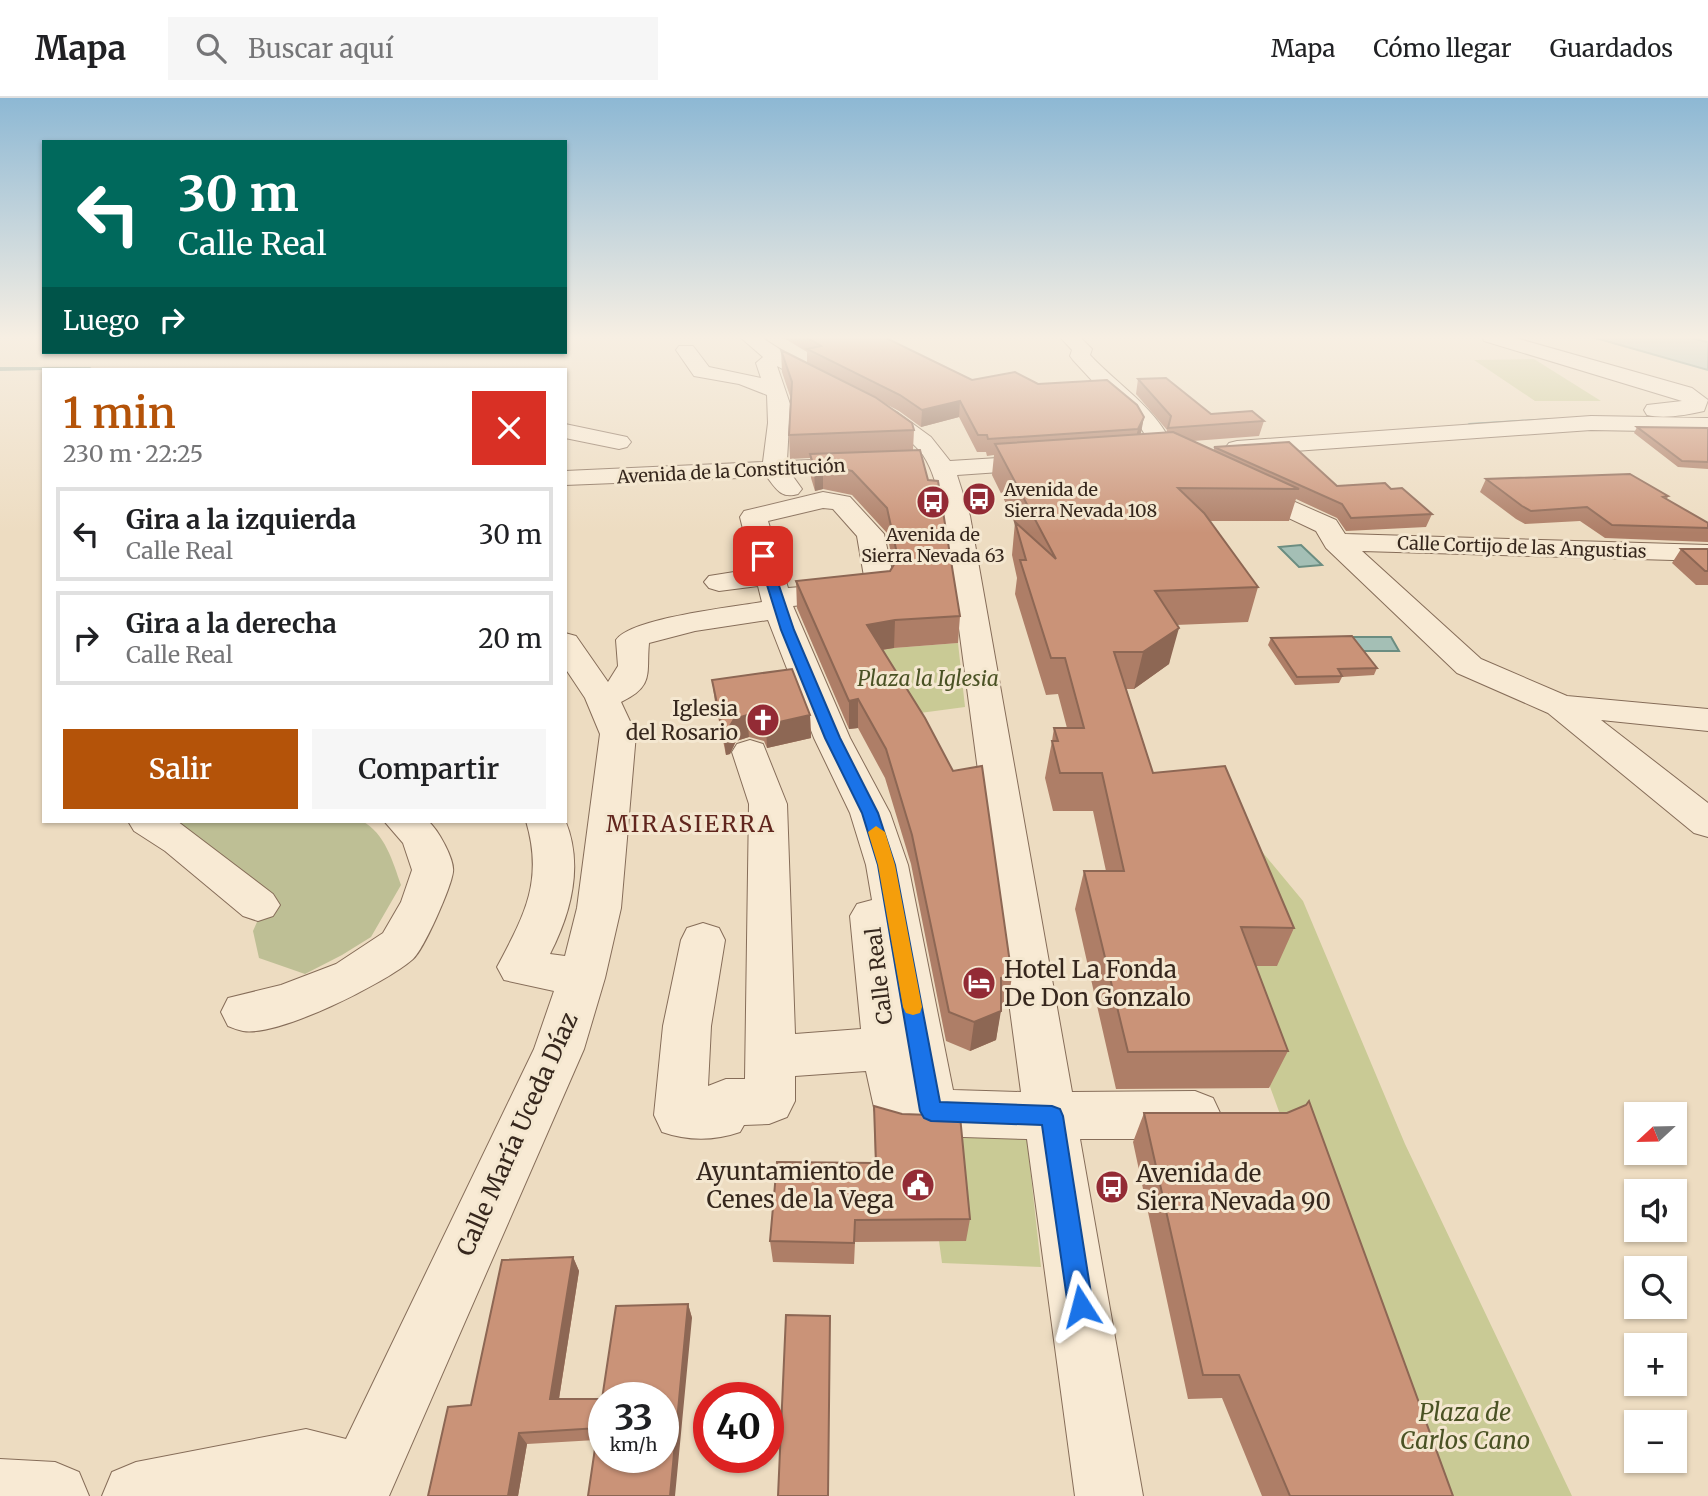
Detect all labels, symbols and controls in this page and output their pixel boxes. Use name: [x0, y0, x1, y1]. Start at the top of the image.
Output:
search box: [168, 17, 658, 80]
text: Mapa: [35, 28, 126, 69]
icon: search: [192, 29, 230, 67]
text: Buscar aquí: [248, 32, 393, 65]
text: Mapa: [1271, 33, 1335, 64]
text: Cómo llegar: [1373, 33, 1512, 64]
text: Guardados: [1550, 33, 1673, 64]
text: 30 m: [178, 163, 299, 224]
icon: left: [63, 168, 154, 259]
text: Calle Real: [178, 224, 327, 264]
icon: right: [153, 301, 191, 339]
text: Luego: [63, 304, 139, 337]
text: 1 min: [63, 387, 176, 439]
button: close: [472, 391, 546, 465]
text: 230 m · 22:25: [63, 439, 203, 468]
street label: Avenida de la Constitución: [615, 454, 846, 489]
place label: Avenida de Sierra Nevada 108: [1003, 478, 1157, 522]
bus stop icon: Avenida de Sierra Nevada 108: [960, 480, 998, 518]
bus stop icon: Avenida de Sierra Nevada 63: [914, 483, 952, 521]
text: Gira a la izquierda: [126, 503, 356, 536]
icon: left: [67, 515, 105, 553]
text: 30 m: [479, 518, 542, 551]
place label: Avenida de Sierra Nevada 63: [861, 523, 1005, 567]
pin: [733, 526, 793, 586]
street label: Calle Cortijo de las Angustias: [1397, 531, 1647, 563]
text: Calle Real: [126, 536, 233, 565]
icon: arrive: [744, 537, 782, 575]
text: Gira a la derecha: [126, 607, 337, 640]
icon: right: [67, 619, 105, 657]
text: 20 m: [478, 622, 542, 655]
text: Calle Real: [126, 640, 233, 669]
park label: Plaza la Iglesia: [857, 665, 999, 692]
place label: Iglesia del Rosario: [626, 695, 738, 746]
church icon: Iglesia del Rosario: [744, 701, 782, 739]
button: Salir: [63, 729, 298, 809]
button: Compartir: [312, 729, 546, 809]
district label: MIRASIERRA: [606, 809, 776, 838]
street label: Calle Real: [860, 925, 898, 1026]
place label: Hotel La Fonda De Don Gonzalo: [1004, 954, 1191, 1013]
hotel icon: Hotel La Fonda De Don Gonzalo: [960, 964, 998, 1002]
street label: Calle María Uceda Díaz: [449, 1008, 585, 1260]
north arrow: [1624, 1102, 1687, 1166]
map controls: [1624, 1102, 1687, 1473]
place label: Ayuntamiento de Cenes de la Vega: [695, 1156, 894, 1215]
place label: Avenida de Sierra Nevada 90: [1135, 1158, 1331, 1217]
public building icon: Ayuntamiento de Cenes de la Vega: [899, 1166, 937, 1204]
bus stop icon: Avenida de Sierra Nevada 90: [1093, 1168, 1131, 1206]
button: sound: [1624, 1179, 1687, 1242]
button: search: [1624, 1256, 1687, 1319]
position arrow: [1044, 1269, 1118, 1343]
button: +: [1624, 1333, 1687, 1396]
speed limit sign: 40: [693, 1382, 784, 1473]
text: 33: [614, 1396, 653, 1440]
park label: Plaza de Carlos Cano: [1400, 1397, 1530, 1456]
button: −: [1624, 1410, 1687, 1473]
text: km/h: [610, 1433, 657, 1456]

